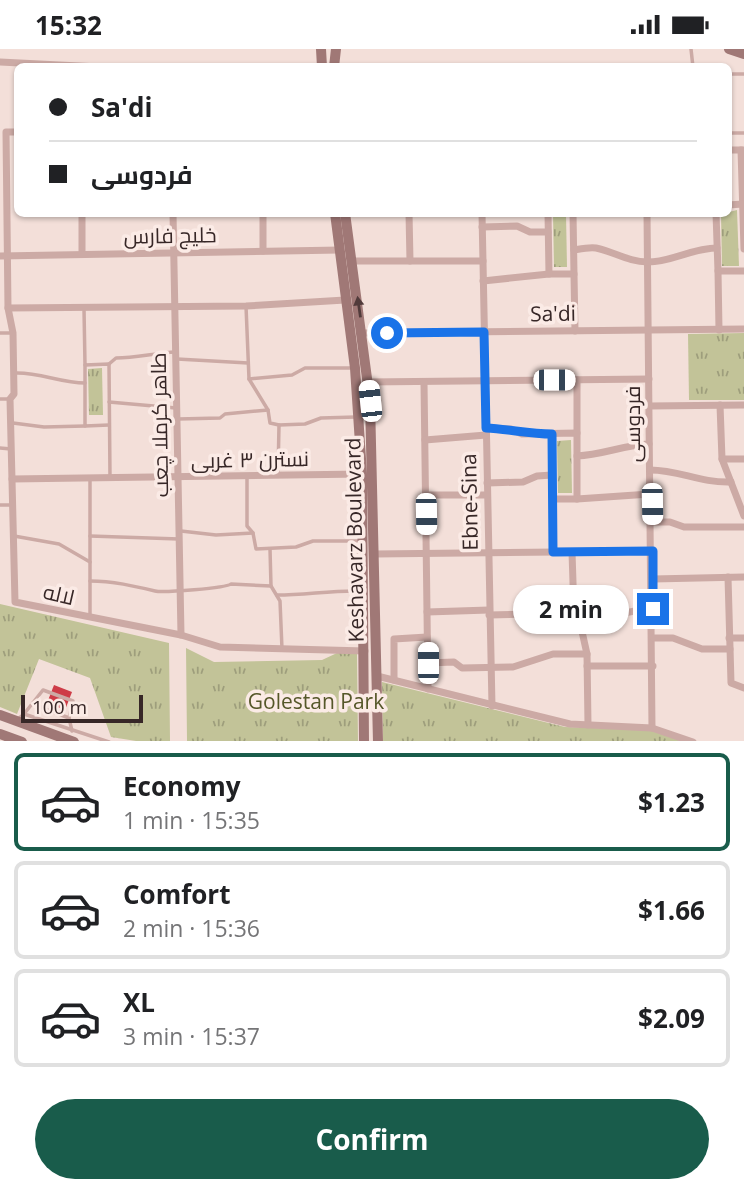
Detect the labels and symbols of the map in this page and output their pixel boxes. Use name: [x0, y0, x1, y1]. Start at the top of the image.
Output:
street label: خلیج فارس: [123, 220, 217, 251]
one-way arrow: [353, 295, 364, 317]
street label: Sa'di: [530, 299, 576, 327]
route start: [371, 317, 403, 349]
street label: طاهر کرملا چعب: [144, 352, 175, 498]
car: [534, 370, 576, 391]
car: [358, 379, 383, 423]
street label: فردوسی: [618, 386, 646, 462]
street label: Keshavarz Boulevard: [338, 437, 370, 643]
street label: نسترن ۳ غربی: [191, 444, 309, 474]
street label: Ebne-Sina: [454, 453, 484, 551]
car: [642, 483, 663, 525]
car: [416, 493, 437, 535]
street label: لاله: [41, 577, 77, 611]
callout: 2 min: [513, 585, 628, 633]
route end: [637, 593, 669, 625]
car: [418, 642, 439, 684]
park label: Golestan Park: [248, 687, 384, 715]
scale bar: [21, 692, 144, 724]

